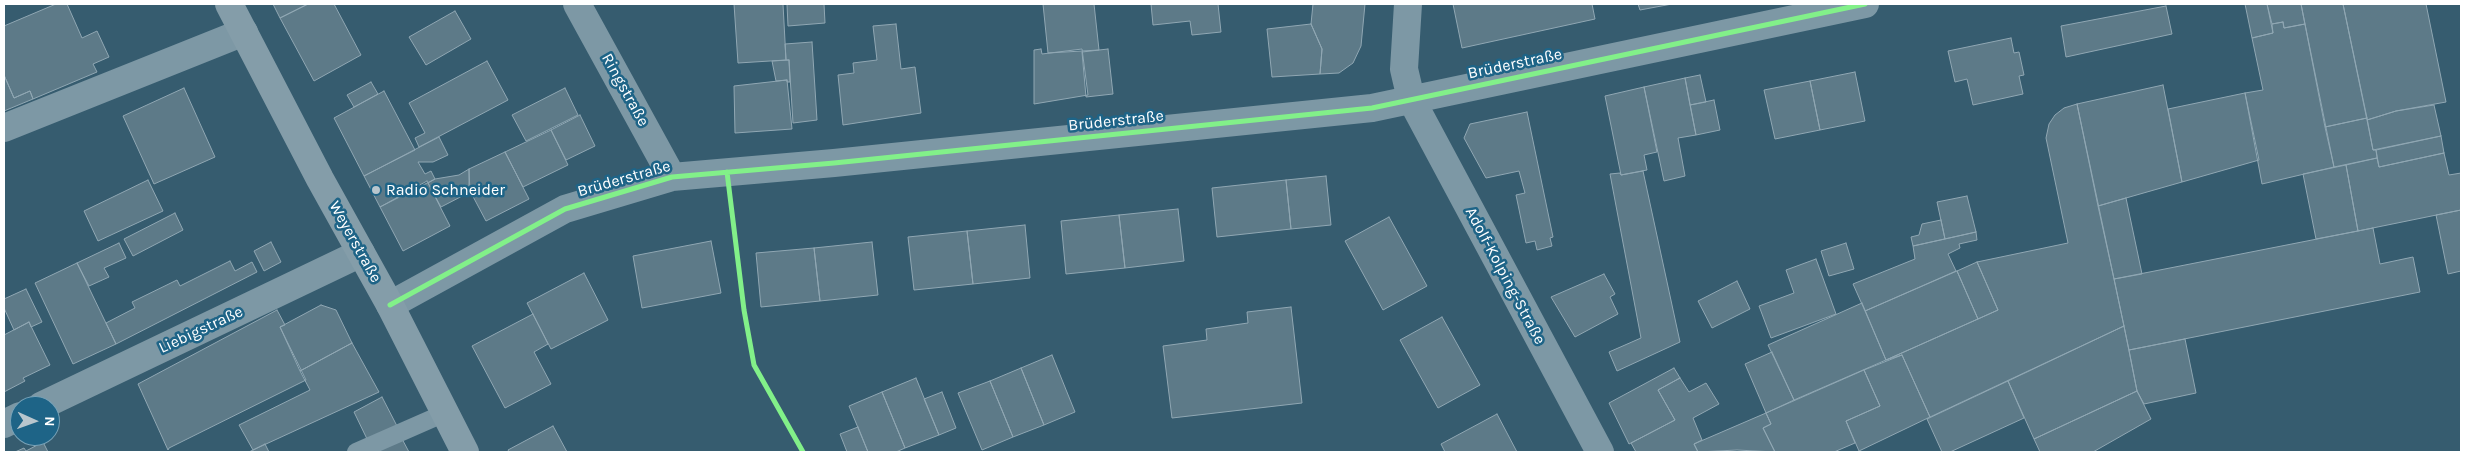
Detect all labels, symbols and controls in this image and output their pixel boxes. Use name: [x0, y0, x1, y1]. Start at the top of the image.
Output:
street label: Brüderstraße: [1466, 45, 1564, 83]
street label: Ringstraße: [597, 50, 653, 130]
street label: Brüderstraße: [1067, 106, 1165, 136]
street label: Brüderstraße: [575, 157, 673, 201]
place label: Radio Schneider: [386, 180, 505, 200]
marker: Radio Schneider: [370, 184, 382, 196]
street label: Weyerstraße: [325, 198, 385, 286]
street label: Adolf-Kolping-Straße: [1461, 204, 1549, 348]
street label: Liebigstraße: [156, 302, 246, 358]
north arrow: [10, 396, 60, 446]
text: N: [41, 416, 58, 427]

